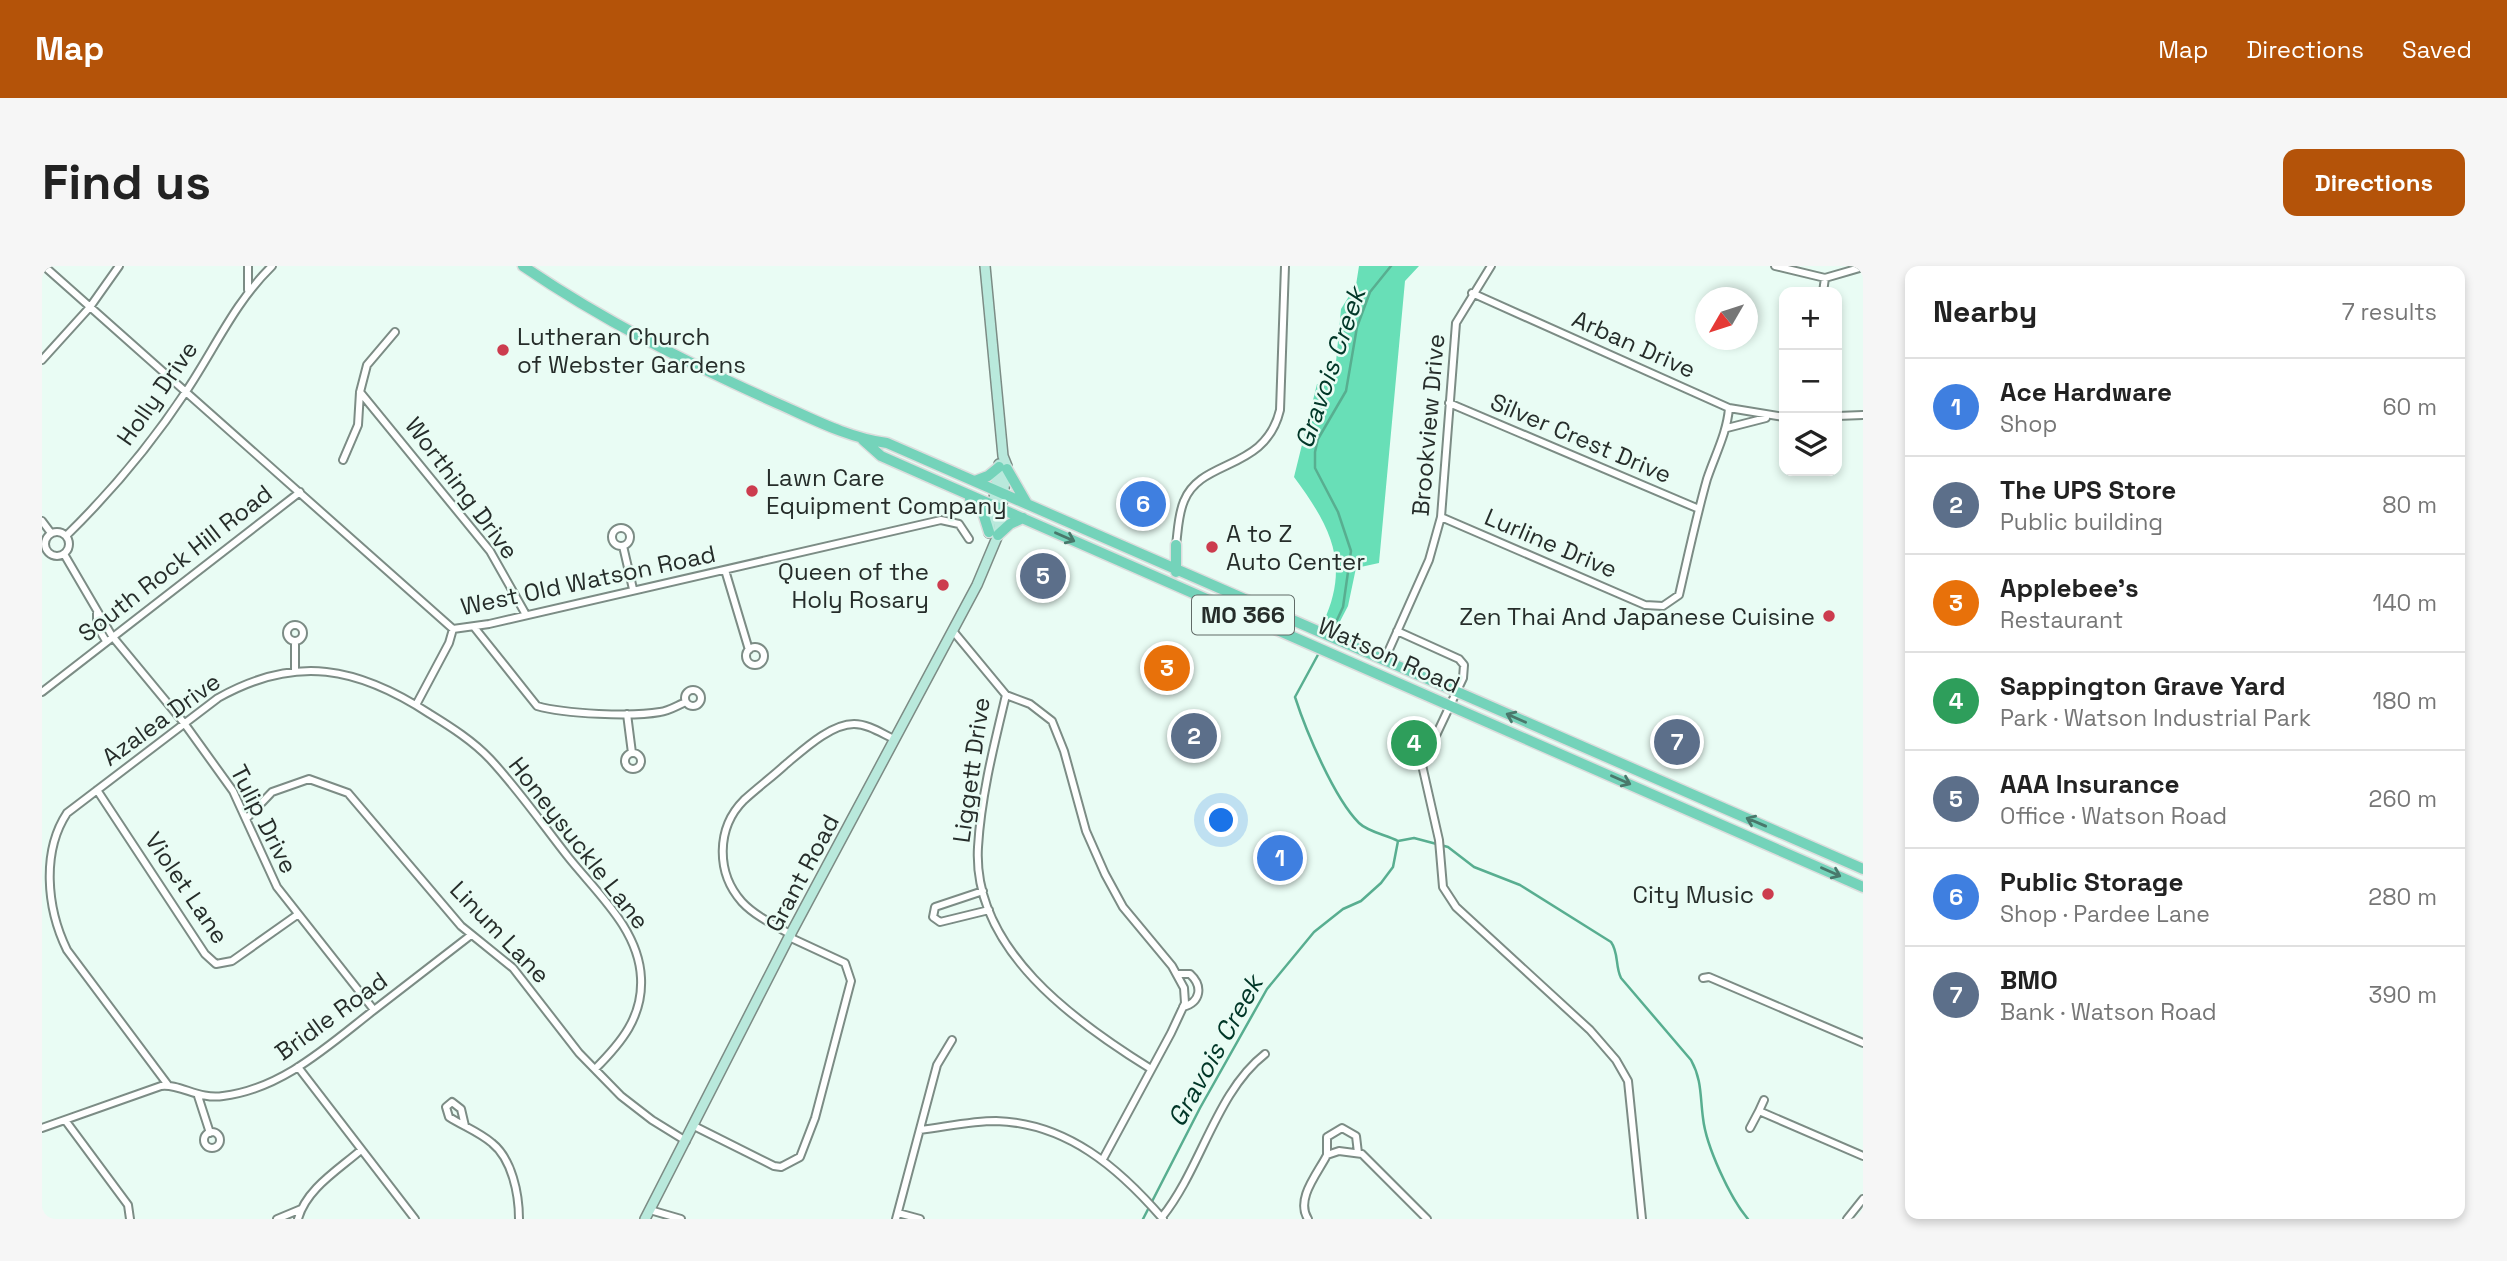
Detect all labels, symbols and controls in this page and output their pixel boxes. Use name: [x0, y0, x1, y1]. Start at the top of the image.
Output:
text: Map: [35, 28, 104, 70]
text: Map: [2158, 34, 2208, 65]
text: Directions: [2246, 34, 2364, 65]
text: Saved: [2402, 34, 2472, 65]
button: Directions: [2283, 149, 2465, 216]
text: Find us: [42, 151, 211, 213]
water label: Gravois Creek: [1287, 280, 1374, 453]
north arrow: [1695, 287, 1758, 350]
map controls: [1779, 287, 1842, 476]
button: +: [1779, 287, 1842, 350]
text: Nearby: [1933, 292, 2037, 331]
text: 7 results: [2342, 297, 2437, 327]
street label: Arban Drive: [1567, 303, 1701, 385]
place label: Lutheran Church of Webster Gardens: [517, 321, 746, 380]
street label: Brookview Drive: [1405, 333, 1451, 517]
street label: Holly Drive: [110, 335, 204, 451]
marker: Lutheran Church of Webster Gardens: [495, 342, 511, 358]
button: −: [1779, 350, 1842, 413]
text: Ace Hardware: [2000, 375, 2172, 409]
street label: Silver Crest Drive: [1486, 386, 1676, 490]
text: 1: [1951, 392, 1961, 422]
text: 60 m: [2382, 392, 2437, 422]
text: Shop: [2000, 409, 2057, 439]
street label: Worthing Drive: [398, 411, 526, 565]
button: layers: [1779, 413, 1842, 476]
place label: Lawn Care Equipment Company: [766, 462, 1007, 521]
text: The UPS Store: [2000, 473, 2176, 507]
street label: South Rock Hill Road: [72, 478, 278, 648]
pin: 6: [1120, 478, 1166, 530]
marker: Lawn Care Equipment Company: [744, 483, 760, 499]
text: 2: [1949, 490, 1963, 520]
text: 80 m: [2382, 490, 2437, 520]
street label: Lurline Drive: [1480, 501, 1622, 585]
text: Public building: [2000, 507, 2163, 537]
place label: A to Z Auto Center: [1226, 518, 1365, 577]
one-way arrow: [1054, 531, 1075, 544]
street label: West Old Watson Road: [458, 538, 718, 622]
marker: A to Z Auto Center: [1204, 539, 1220, 555]
pin: 5: [1020, 550, 1066, 602]
place label: Queen of the Holy Rosary: [778, 556, 929, 615]
text: Applebee's: [2000, 571, 2139, 605]
marker: Queen of the Holy Rosary: [935, 577, 951, 593]
text: 3: [1949, 588, 1963, 618]
text: 140 m: [2373, 588, 2437, 618]
road number: MO 366: [1192, 596, 1294, 634]
place label: Zen Thai And Japanese Cuisine: [1459, 601, 1815, 632]
text: Restaurant: [2000, 605, 2123, 635]
marker: Zen Thai And Japanese Cuisine: [1821, 608, 1837, 624]
street label: Watson Road: [1313, 610, 1465, 700]
pin: 3: [1144, 642, 1190, 694]
street label: Azalea Drive: [96, 666, 226, 772]
text: Sappington Grave Yard: [2000, 669, 2286, 703]
text: 4: [1949, 686, 1963, 716]
text: 180 m: [2373, 686, 2437, 716]
street label: Liggett Drive: [945, 695, 997, 845]
text: Park · Watson Industrial Park: [2000, 703, 2311, 733]
pin: 2: [1171, 710, 1217, 762]
one-way arrow: [1506, 711, 1528, 724]
pin: 7: [1654, 716, 1700, 768]
pin: 4: [1391, 717, 1437, 769]
street label: Honeysuckle Lane: [502, 750, 656, 936]
street label: Tulip Drive: [223, 759, 305, 879]
text: AAA Insurance: [2000, 767, 2180, 801]
one-way arrow: [1610, 774, 1631, 787]
text: 5: [1949, 784, 1963, 814]
text: 260 m: [2369, 784, 2437, 814]
text: Office · Watson Road: [2000, 801, 2227, 831]
your location: [1204, 803, 1238, 837]
street label: Grant Road: [758, 809, 846, 937]
one-way arrow: [1746, 815, 1767, 828]
street label: Violet Lane: [138, 826, 236, 950]
pin: 1: [1257, 832, 1303, 884]
text: Public Storage: [2000, 865, 2183, 899]
one-way arrow: [1820, 866, 1841, 879]
street label: Linum Lane: [443, 874, 557, 990]
place label: City Music: [1632, 879, 1754, 910]
text: 6: [1949, 882, 1963, 912]
text: 280 m: [2368, 882, 2437, 912]
marker: City Music: [1760, 886, 1776, 902]
text: Shop · Pardee Lane: [2000, 899, 2210, 929]
text: BMO: [2000, 963, 2058, 997]
street label: Bridle Road: [269, 965, 393, 1067]
water label: Gravois Creek: [1159, 967, 1272, 1133]
text: 7: [1950, 980, 1962, 1010]
text: 390 m: [2369, 980, 2437, 1010]
text: Bank · Watson Road: [2000, 997, 2217, 1027]

